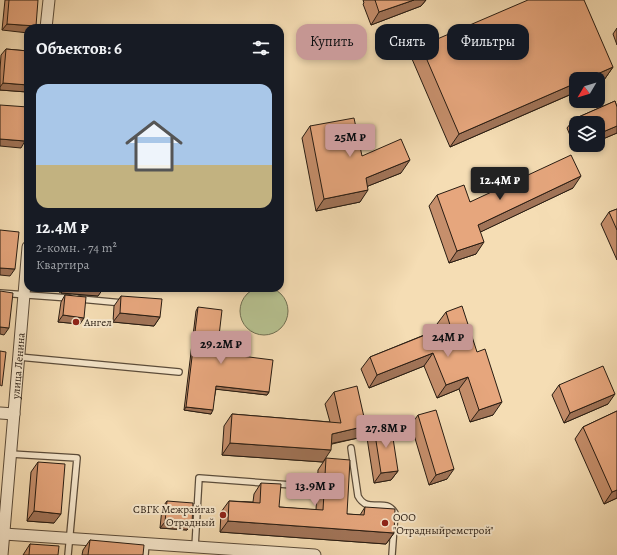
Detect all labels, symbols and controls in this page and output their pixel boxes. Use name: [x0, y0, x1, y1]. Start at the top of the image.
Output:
chip: Купить: [296, 24, 367, 60]
chip: Снять: [375, 24, 439, 60]
chip: Фильтры: [447, 24, 529, 60]
text: Объектов: 6: [36, 37, 122, 60]
icon: filters: [250, 37, 272, 59]
north arrow: [569, 72, 605, 108]
map controls: [569, 72, 605, 152]
icon: home: [118, 110, 190, 182]
button: layers: [569, 116, 605, 152]
pin: 25M ₽: [322, 124, 378, 158]
text: 25M ₽: [334, 128, 366, 145]
pin: 12.4M ₽: [463, 167, 537, 201]
text: 12.4M ₽: [480, 171, 520, 188]
text: 12.4M ₽: [36, 216, 89, 239]
text: 2-комн. · 74 m²: [36, 239, 117, 256]
text: Квартира: [36, 256, 90, 273]
place label: Ангел: [83, 315, 112, 330]
marker: Ангел: [71, 317, 81, 327]
pin: 24M ₽: [420, 324, 476, 358]
text: 24M ₽: [432, 328, 464, 345]
street label: улица Ленина: [8, 331, 29, 401]
pin: 29.2M ₽: [184, 331, 258, 365]
text: 29.2M ₽: [200, 335, 242, 352]
pin: 27.8M ₽: [349, 415, 423, 449]
text: 27.8M ₽: [365, 419, 407, 436]
pin: 13.9M ₽: [278, 473, 352, 507]
text: 13.9M ₽: [295, 477, 335, 494]
place label: СВГК Межрайгаз Отрадный: [133, 502, 215, 530]
marker: СВГК Межрайгаз Отрадный: [218, 510, 228, 520]
place label: ООО "Отрадныйремстрой": [393, 510, 494, 538]
marker: ООО "Отрадныйремстрой": [380, 518, 390, 528]

